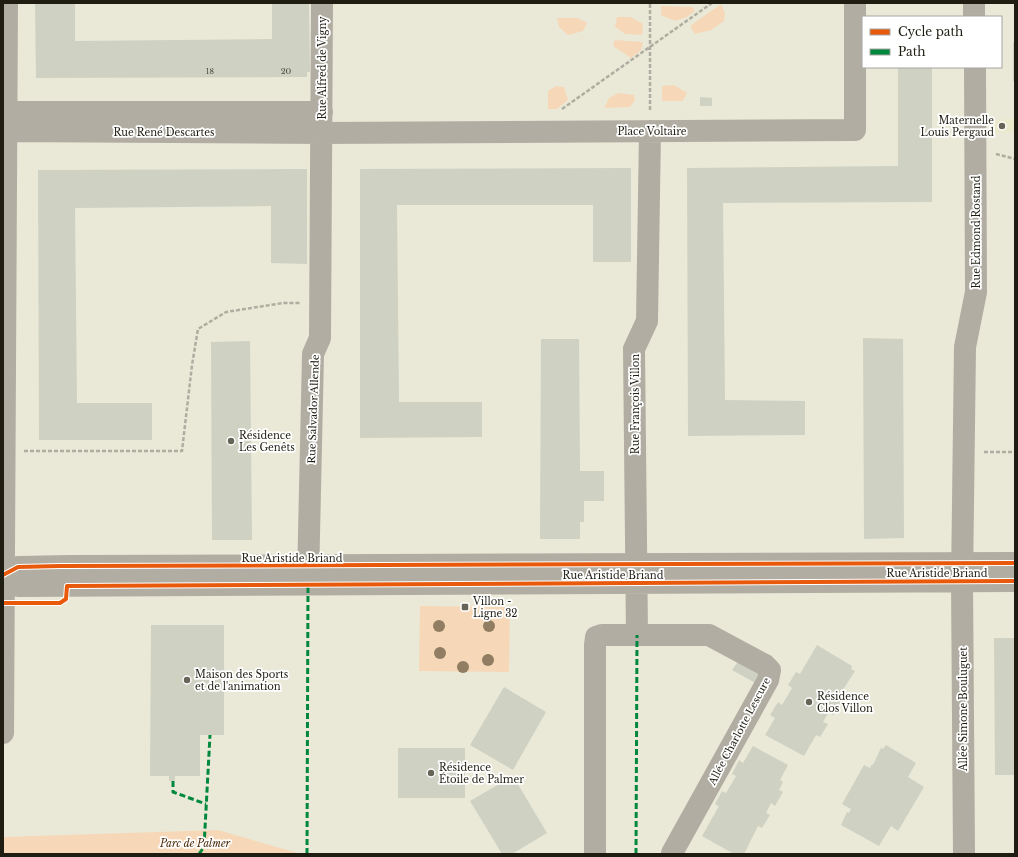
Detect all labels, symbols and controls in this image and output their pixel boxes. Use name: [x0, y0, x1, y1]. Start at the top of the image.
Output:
street label: Rue Alfred de Vigny: [316, 16, 329, 120]
legend: [862, 16, 1002, 68]
text: Cycle path: [898, 24, 963, 39]
text: Path: [898, 44, 926, 59]
house number: 18: [206, 66, 214, 76]
house number: 20: [281, 66, 292, 76]
place label: Maternelle Louis Pergaud: [921, 114, 994, 139]
marker: Maternelle Louis Pergaud: [997, 121, 1007, 131]
street label: Place Voltaire: [617, 125, 687, 138]
street label: Rue René Descartes: [113, 126, 215, 139]
street label: Rue Edmond Rostand: [970, 175, 983, 288]
street label: Rue Salvador Allende: [305, 354, 322, 464]
street label: Rue François Villon: [629, 354, 642, 454]
place label: Résidence Les Genêts: [239, 429, 295, 454]
marker: Résidence Les Genêts: [226, 436, 236, 446]
street label: Rue Aristide Briand: [242, 552, 343, 565]
street label: Rue Aristide Briand: [887, 567, 988, 580]
street label: Rue Aristide Briand: [563, 569, 664, 582]
place label: Villon - Ligne 32: [472, 595, 517, 620]
marker: Villon - Ligne 32: [460, 602, 470, 612]
street label: Allée Simone Bouluguet: [957, 647, 970, 772]
place label: Maison des Sports et de l'animation: [195, 668, 289, 693]
marker: Maison des Sports et de l'animation: [182, 675, 192, 685]
street label: Allée Charlotte Lescure: [705, 675, 773, 788]
place label: Résidence Clos Villon: [817, 690, 873, 715]
marker: Résidence Clos Villon: [804, 697, 814, 707]
place label: Résidence Étoile de Palmer: [439, 761, 524, 786]
marker: Résidence Étoile de Palmer: [426, 768, 436, 778]
park label: Parc de Palmer: [159, 837, 230, 850]

